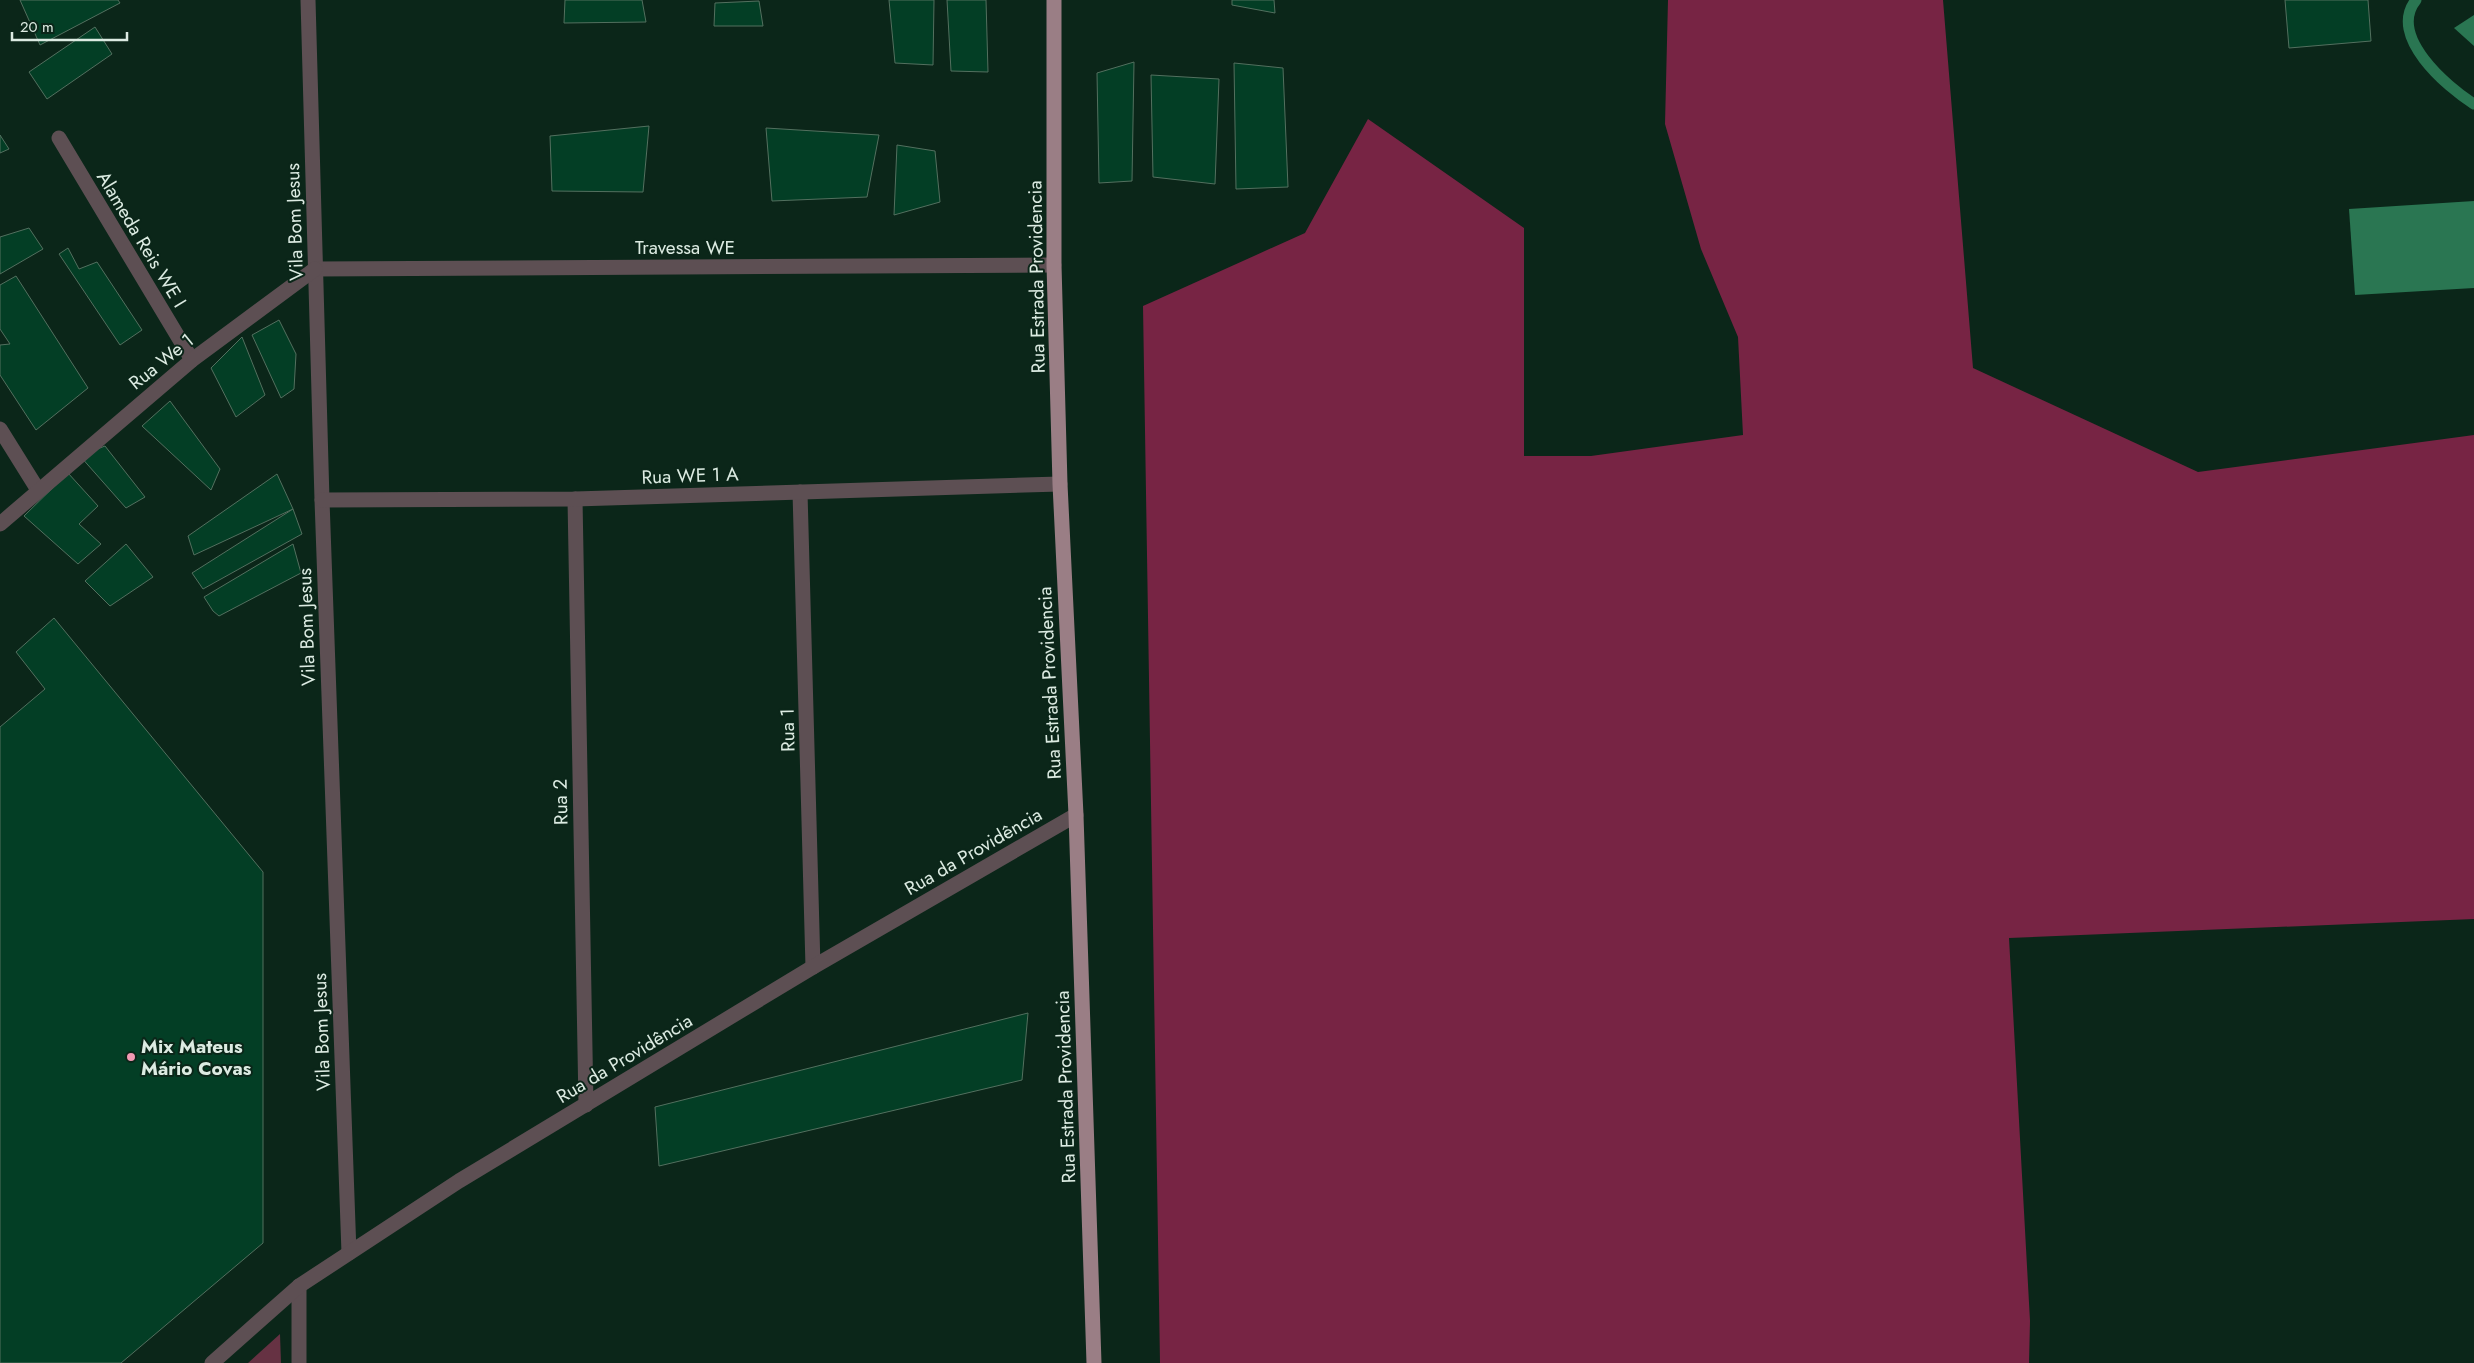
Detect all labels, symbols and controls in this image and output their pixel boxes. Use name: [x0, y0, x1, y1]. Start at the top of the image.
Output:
scale bar: [12, 10, 128, 42]
text: 20 m: [20, 16, 54, 38]
street label: Vila Bom Jesus: [279, 162, 310, 281]
street label: Alameda Reis WE I: [90, 166, 193, 313]
street label: Rua Estrada Providencia: [1021, 180, 1052, 374]
street label: Travessa WE: [635, 234, 735, 261]
street label: Rua We 1: [123, 327, 200, 396]
street label: Rua WE 1 A: [641, 460, 740, 491]
street label: Vila Bom Jesus: [291, 567, 322, 686]
street label: Rua Estrada Providencia: [1031, 586, 1068, 780]
street label: Rua 1: [774, 708, 801, 752]
street label: Rua 2: [547, 779, 574, 825]
street label: Rua da Providência: [900, 801, 1047, 902]
street label: Vila Bom Jesus: [306, 972, 337, 1091]
street label: Rua Estrada Providencia: [1049, 990, 1082, 1184]
street label: Rua da Providência: [551, 1007, 697, 1110]
place label: Mix Mateus Mário Covas: [141, 1033, 252, 1082]
marker: Mix Mateus Mário Covas: [125, 1051, 137, 1063]

